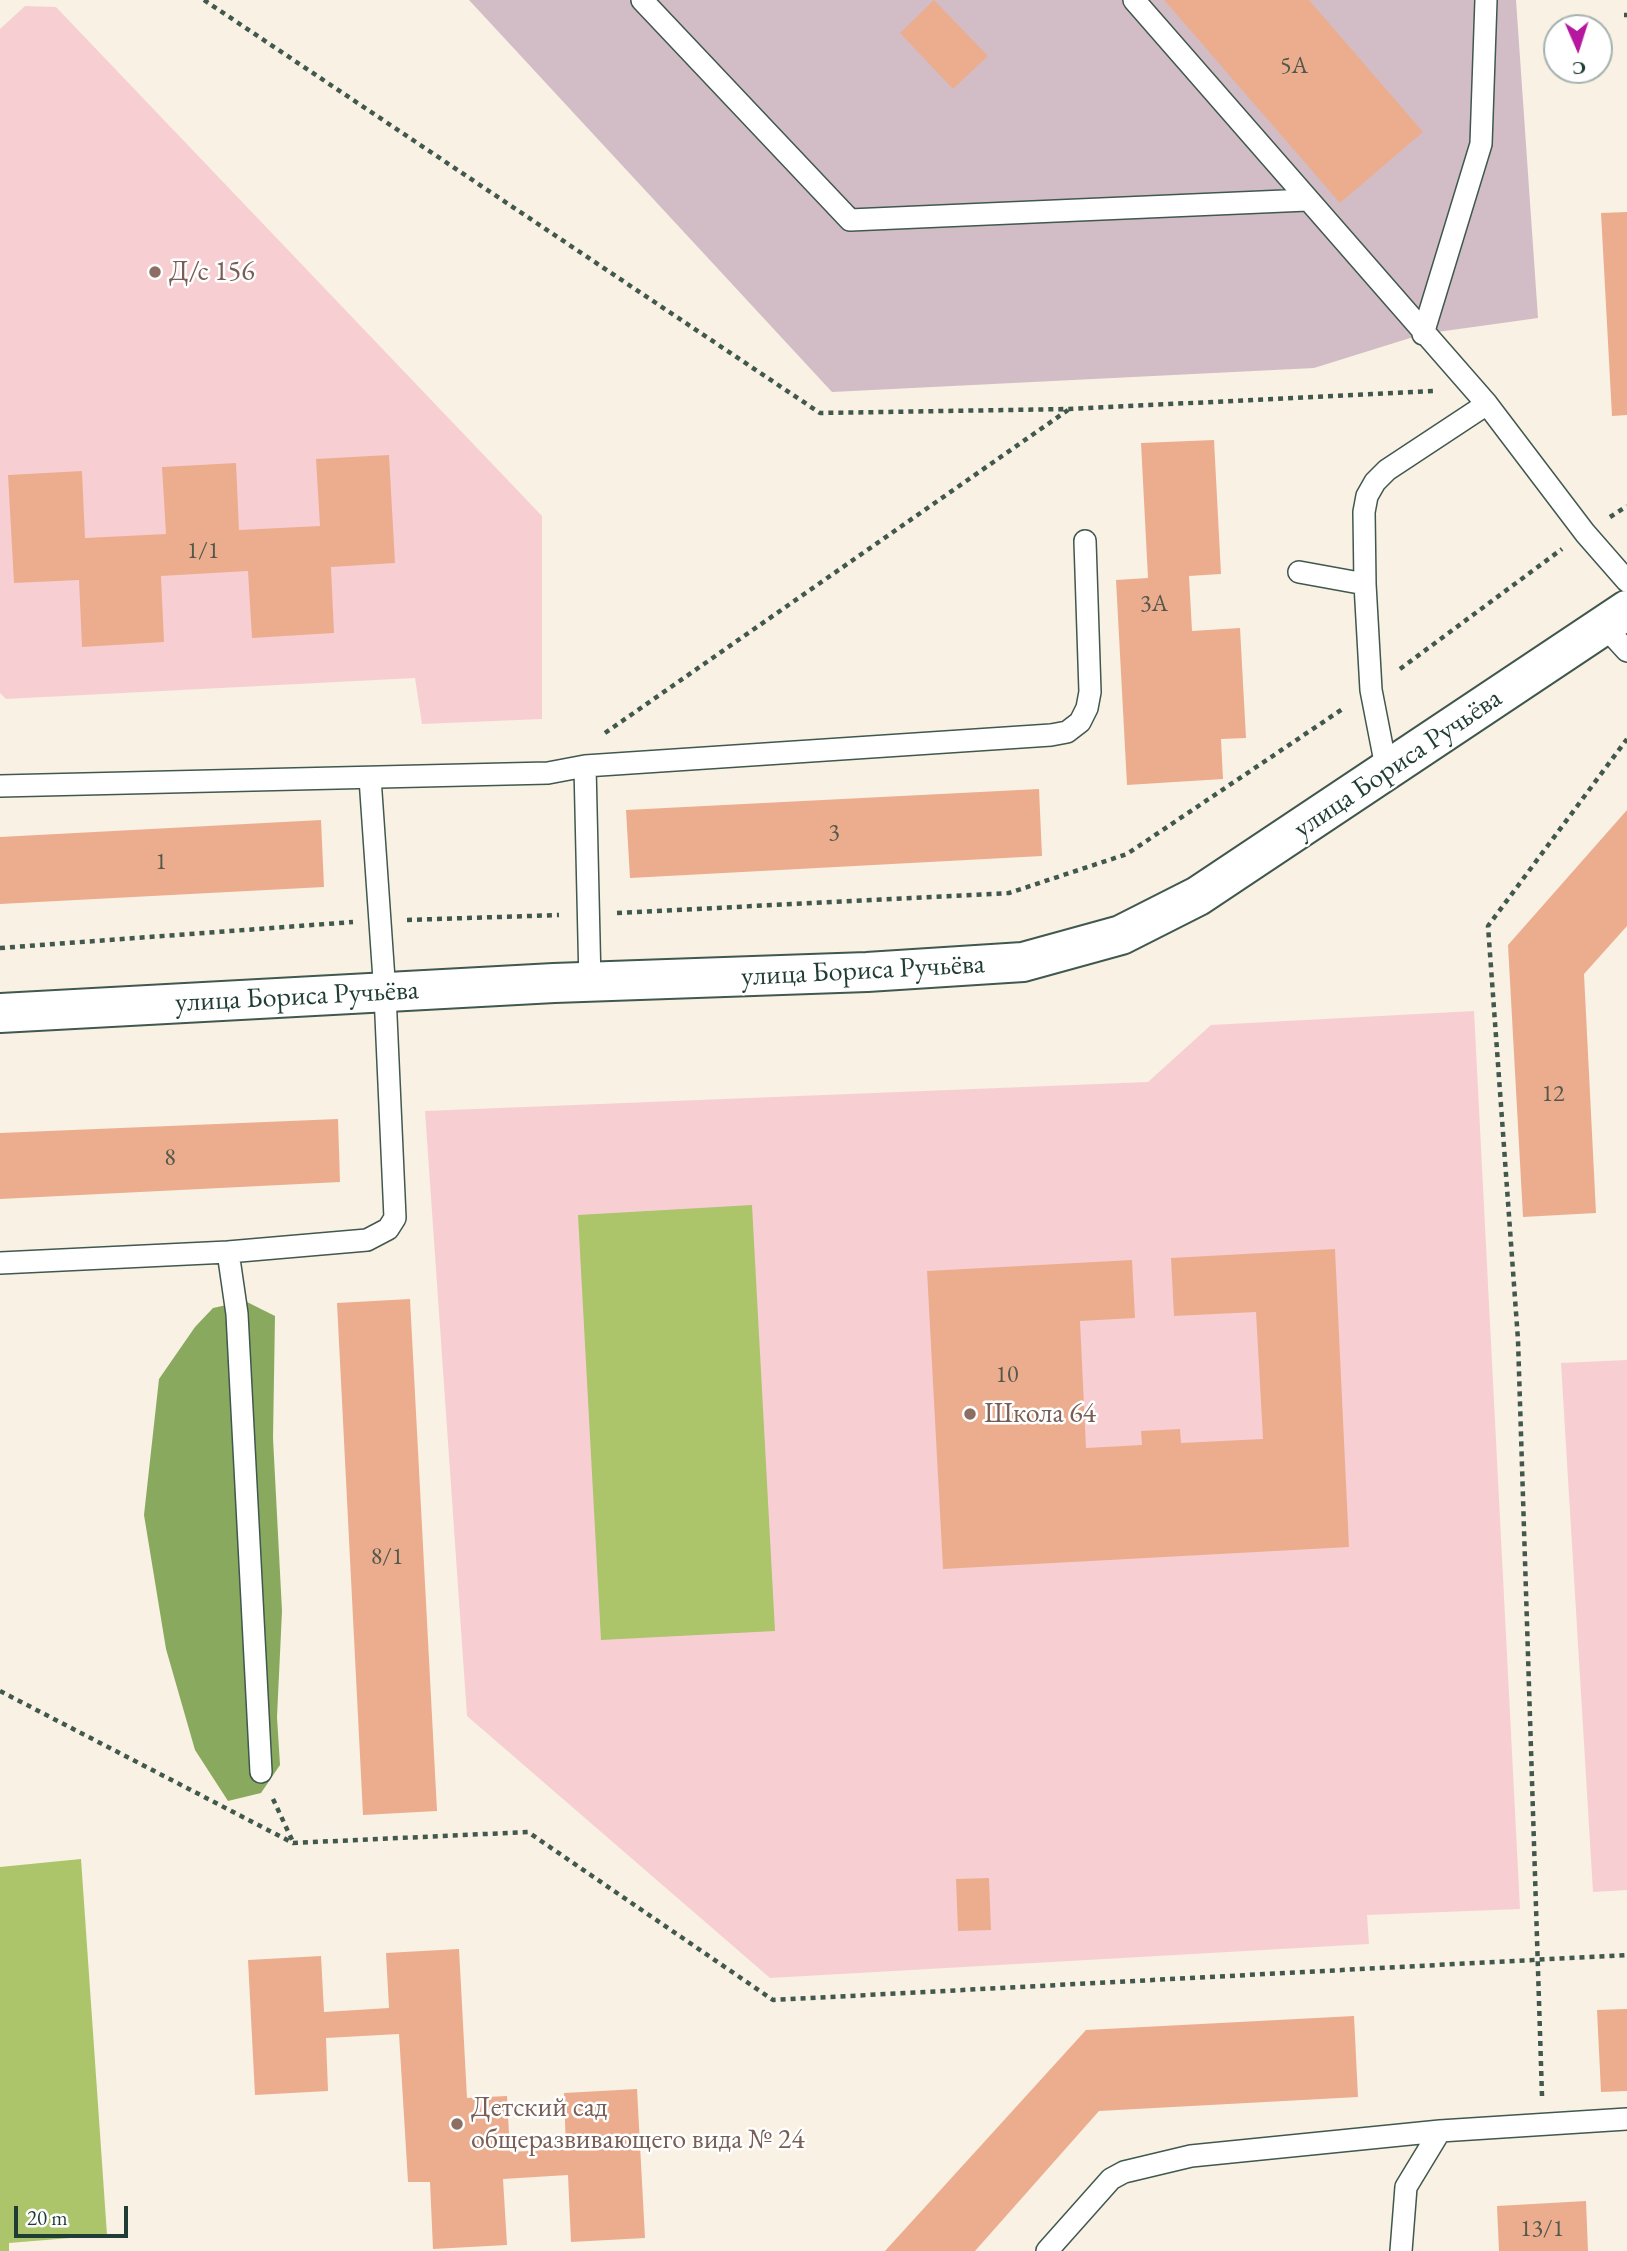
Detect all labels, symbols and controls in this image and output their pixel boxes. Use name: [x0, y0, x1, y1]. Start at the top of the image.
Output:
north arrow: [1543, 14, 1613, 84]
house number: 5А: [1280, 52, 1308, 80]
text: С: [1572, 56, 1586, 81]
place label: Д/с 156: [169, 255, 255, 289]
marker: Д/с 156: [147, 264, 163, 280]
house number: 1/1: [187, 537, 219, 565]
house number: 3А: [1140, 590, 1168, 618]
street label: улица Бориса Ручьёва: [1288, 682, 1508, 846]
house number: 3: [828, 819, 840, 847]
house number: 1: [155, 848, 167, 876]
street label: улица Бориса Ручьёва: [740, 948, 986, 994]
street label: улица Бориса Ручьёва: [174, 974, 420, 1020]
house number: 12: [1541, 1080, 1565, 1108]
house number: 8: [164, 1144, 176, 1172]
house number: 10: [995, 1361, 1019, 1389]
place label: Школа 64: [984, 1397, 1096, 1431]
marker: Школа 64: [962, 1406, 978, 1422]
house number: 8/1: [371, 1543, 403, 1571]
place label: Детский сад общеразвивающего вида № 24: [471, 2091, 805, 2157]
marker: Детский сад общеразвивающего вида № 24: [449, 2116, 465, 2132]
scale bar: [18, 2192, 131, 2236]
text: 20 m: [27, 2204, 68, 2231]
house number: 13/1: [1520, 2215, 1564, 2243]

